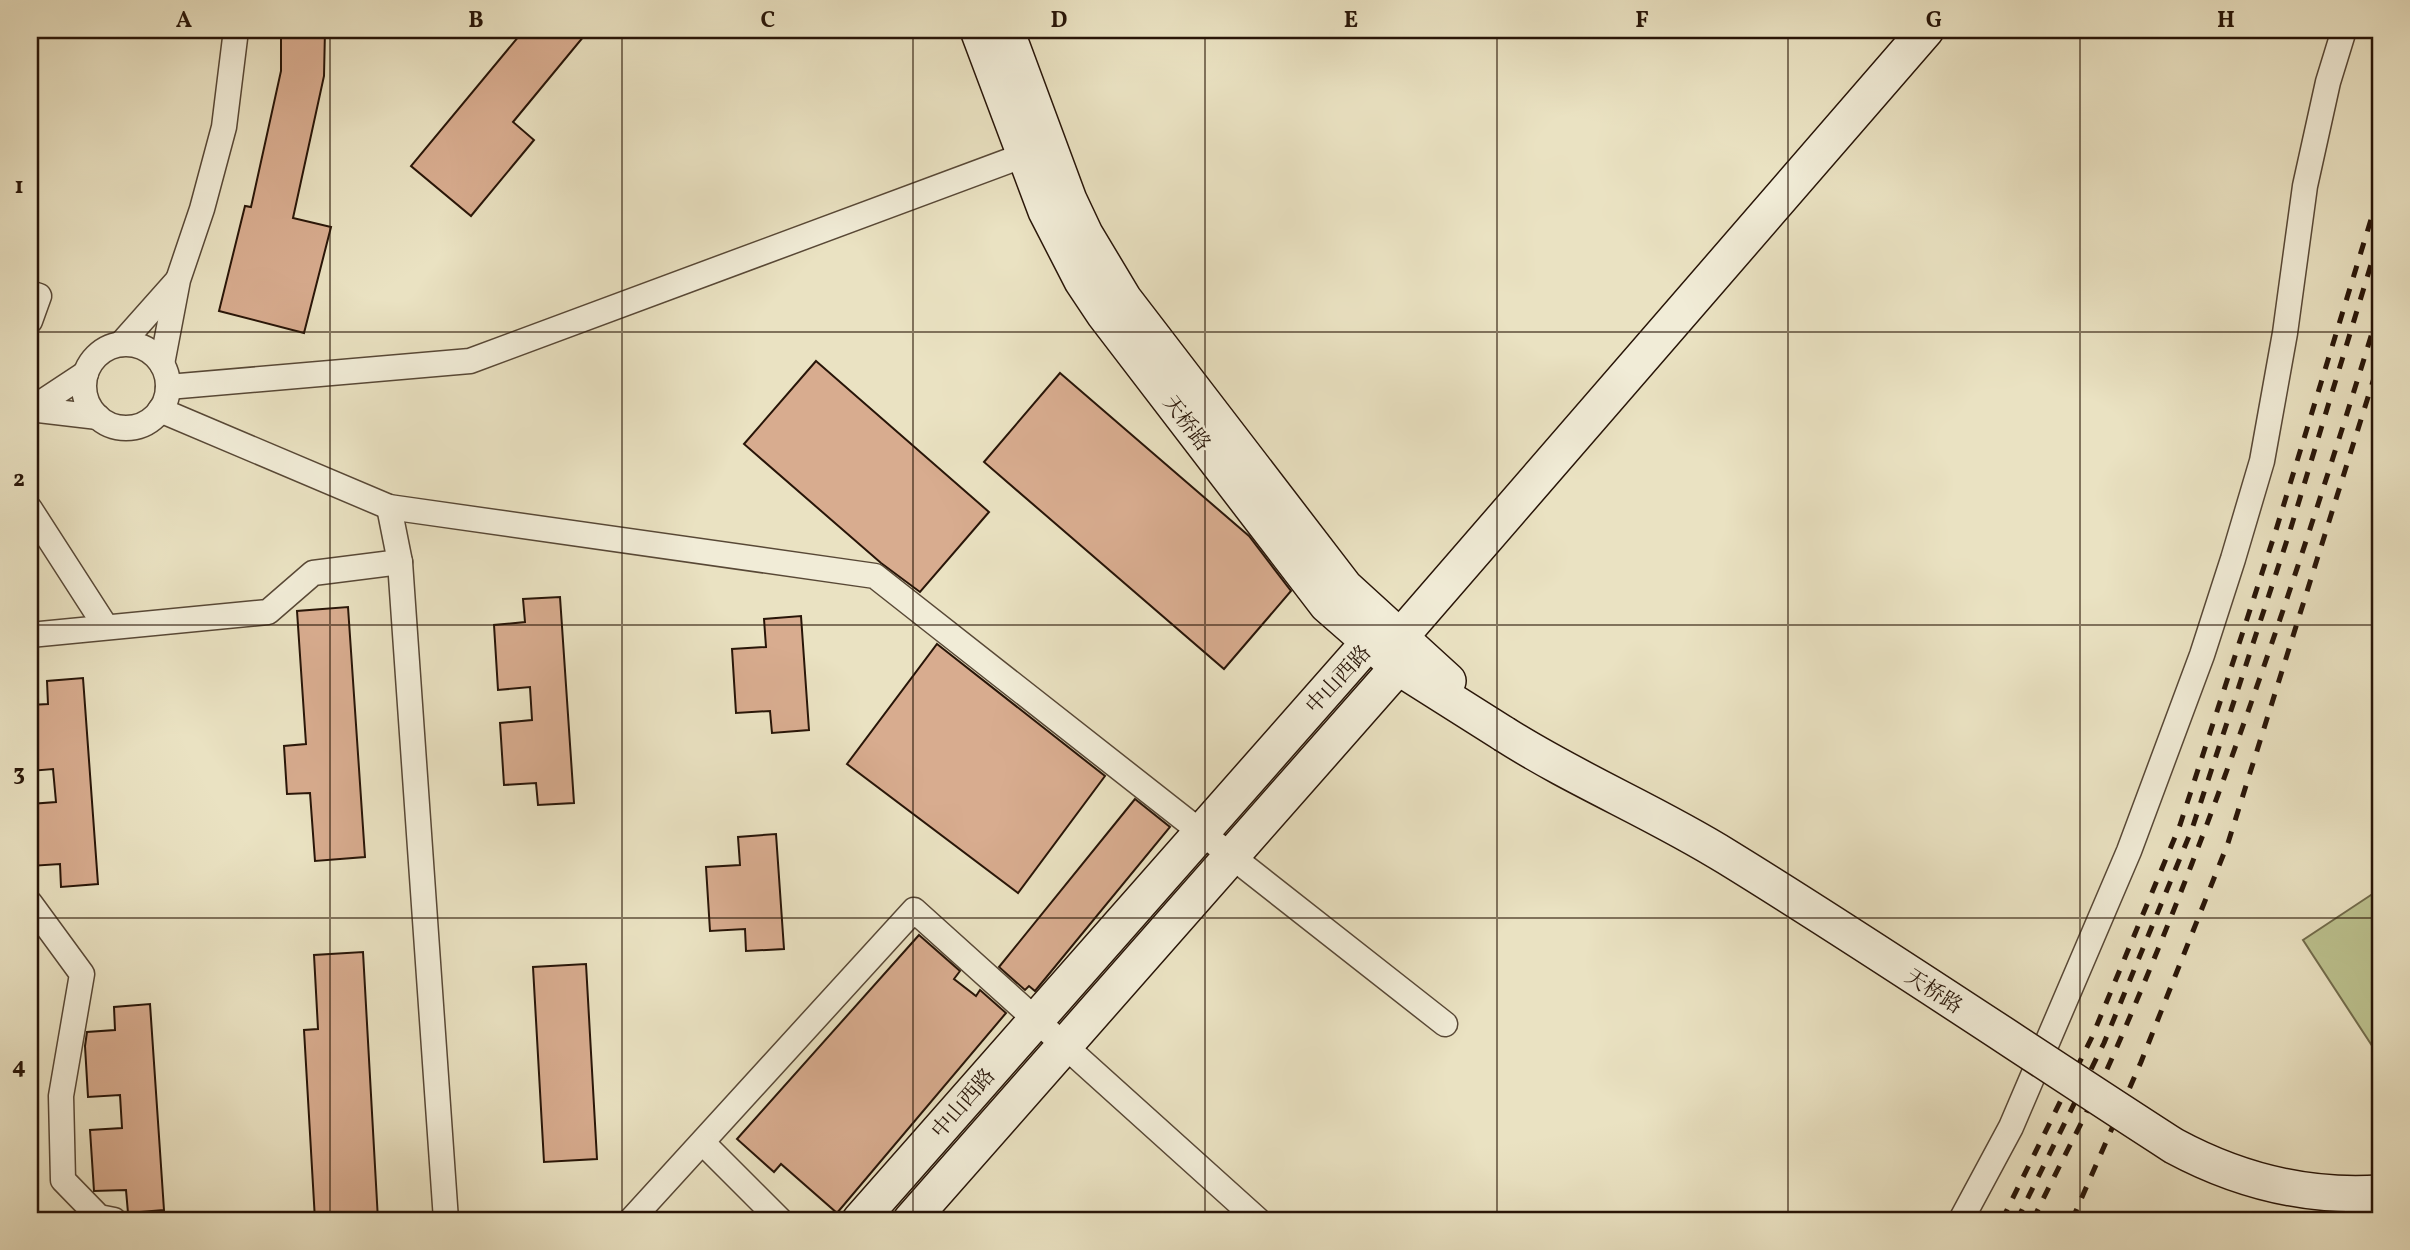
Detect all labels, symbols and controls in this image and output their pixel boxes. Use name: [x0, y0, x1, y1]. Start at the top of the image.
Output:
text: A: [176, 5, 192, 37]
text: B: [468, 5, 484, 37]
text: C: [761, 5, 775, 37]
text: D: [1051, 5, 1068, 37]
text: E: [1344, 5, 1358, 37]
text: F: [1635, 5, 1649, 37]
text: G: [1926, 5, 1942, 37]
text: H: [2217, 5, 2235, 37]
text: 1: [14, 171, 24, 203]
street label: 天桥路: [1155, 390, 1216, 458]
text: 2: [13, 464, 25, 496]
street label: 中山西路: [1300, 639, 1378, 721]
text: 3: [13, 758, 25, 790]
street label: 天桥路: [1899, 963, 1967, 1022]
text: 4: [12, 1051, 26, 1083]
street label: 中山西路: [926, 1063, 1003, 1145]

